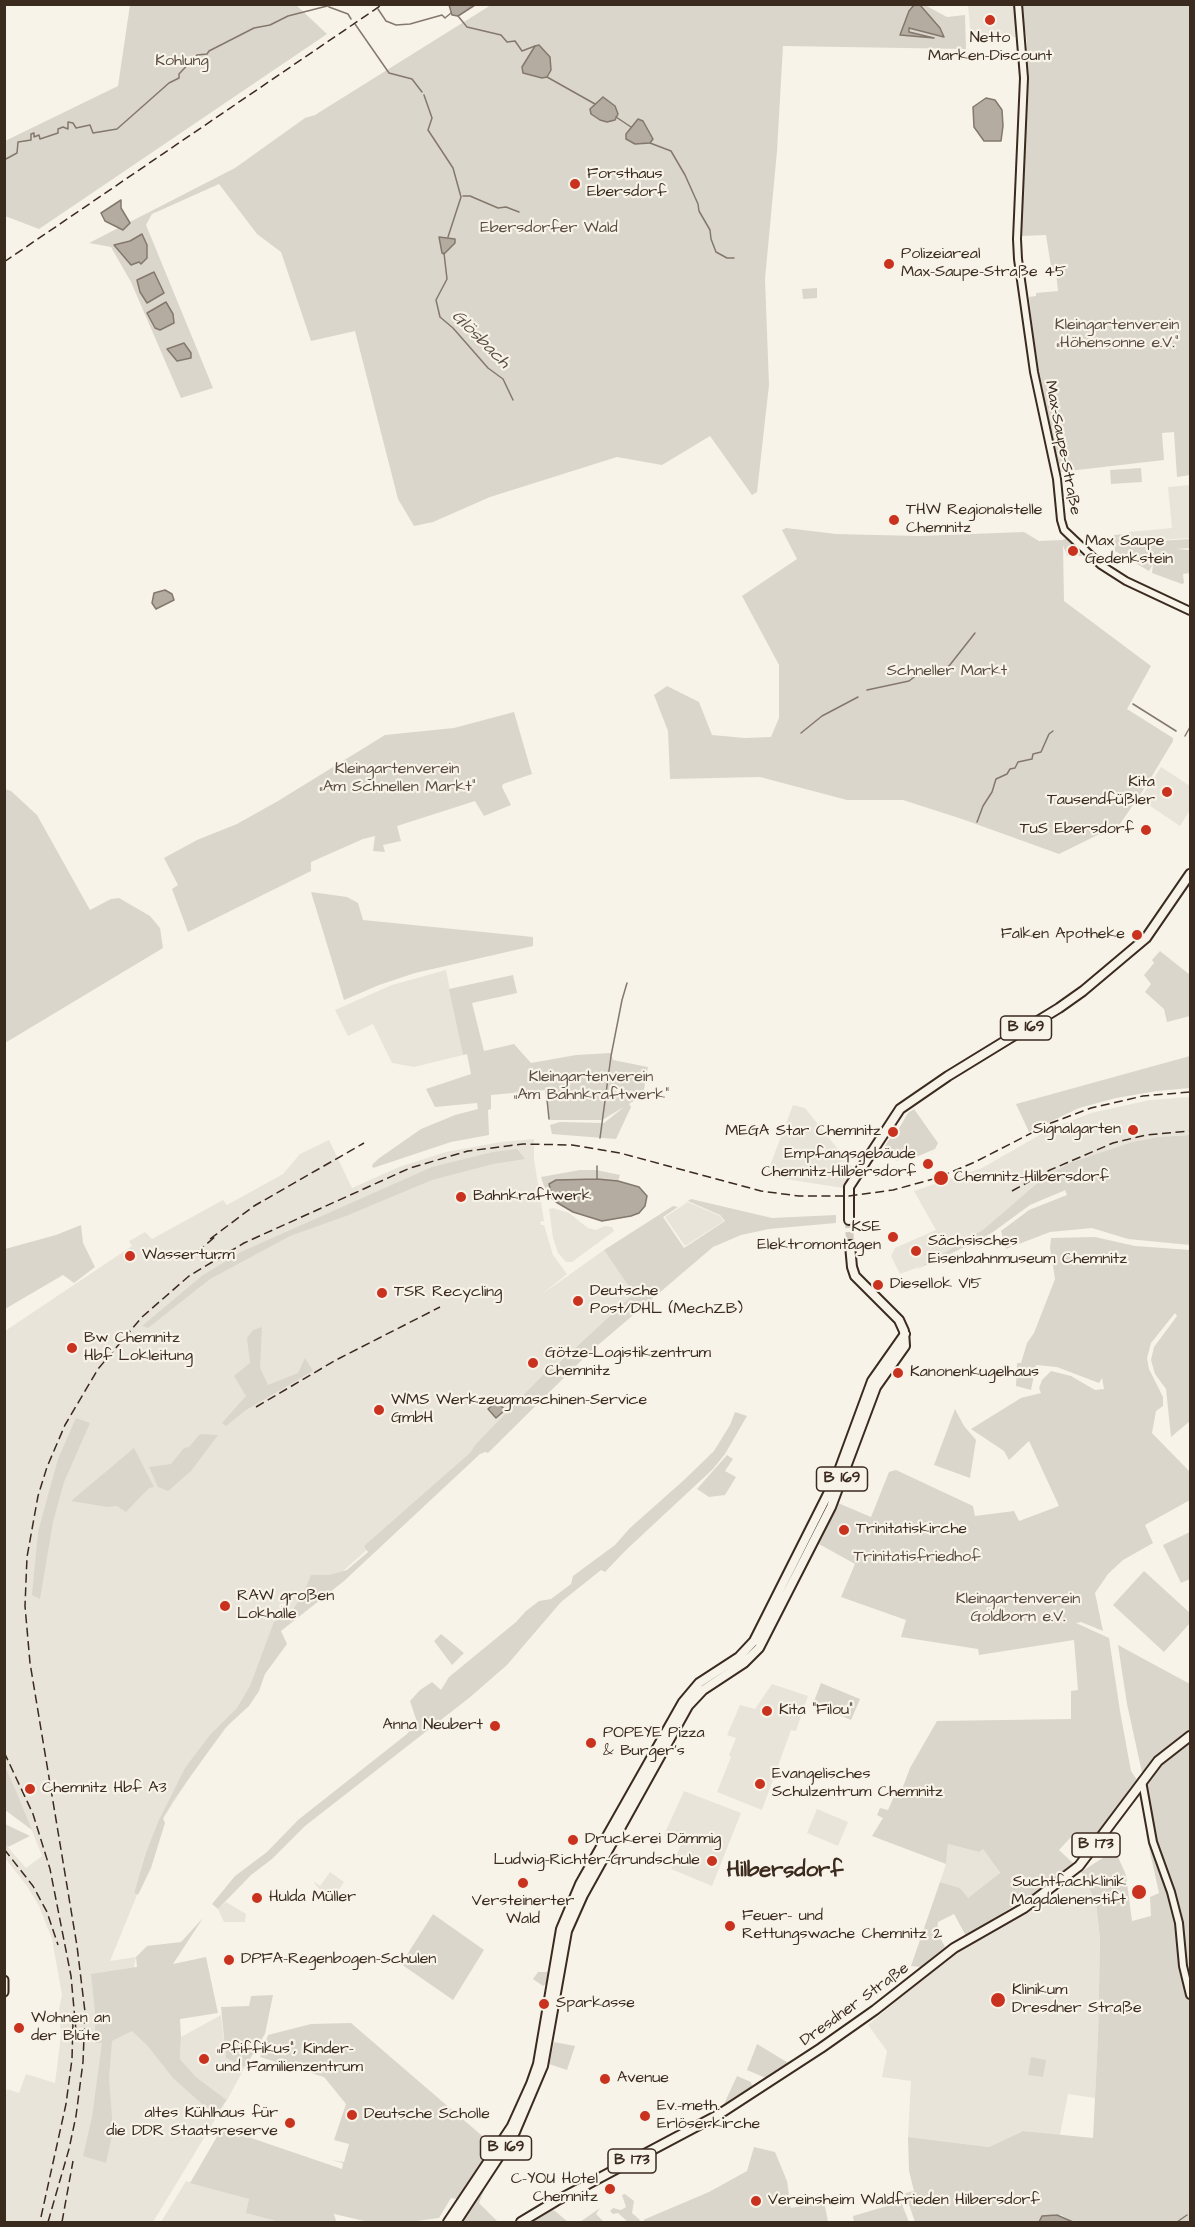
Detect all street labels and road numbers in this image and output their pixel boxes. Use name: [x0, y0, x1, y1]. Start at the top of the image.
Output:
street label: Max-Saupe-Straße: [1040, 379, 1084, 517]
road number: B 169: [1000, 1016, 1052, 1040]
road number: B 169: [816, 1467, 868, 1491]
road number: B 173: [1072, 1833, 1120, 1857]
street label: Dresdner Straße: [797, 1959, 913, 2051]
road number: B 169: [480, 2136, 532, 2160]
road number: B 173: [608, 2149, 656, 2173]

